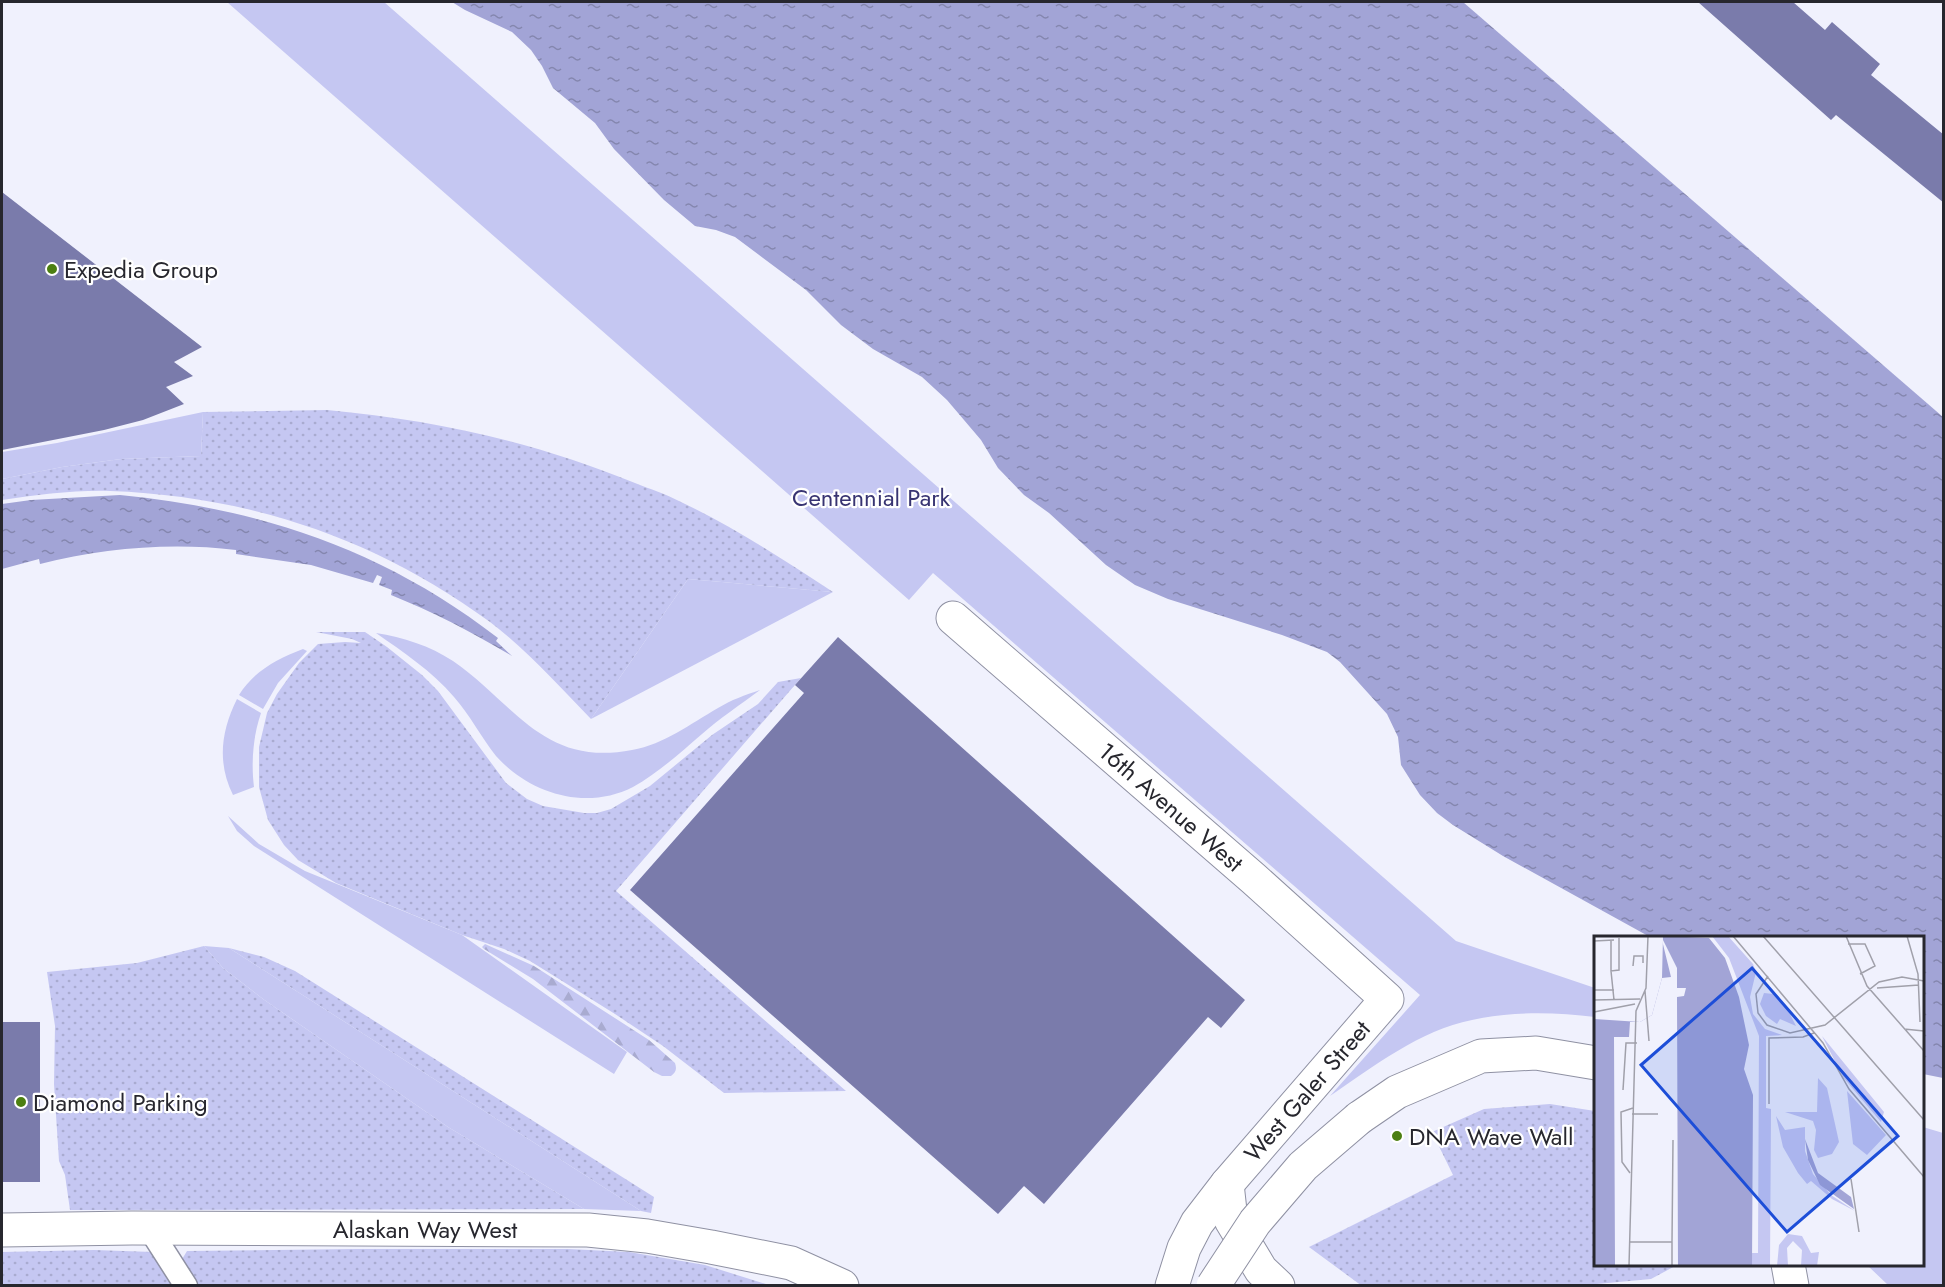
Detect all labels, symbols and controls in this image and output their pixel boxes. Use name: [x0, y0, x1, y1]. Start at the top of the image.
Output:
place label: Expedia Group: [64, 252, 218, 287]
marker: Expedia Group: [45, 262, 59, 276]
park label: Centennial Park: [792, 480, 950, 515]
street label: 16th Avenue West: [1091, 734, 1251, 880]
inset map: [1594, 936, 1924, 1266]
street label: West Galer Street: [1236, 1012, 1379, 1169]
place label: Diamond Parking: [33, 1085, 208, 1120]
marker: Diamond Parking: [14, 1095, 28, 1109]
place label: DNA Wave Wall: [1409, 1119, 1573, 1154]
marker: DNA Wave Wall: [1390, 1129, 1404, 1143]
street label: Alaskan Way West: [333, 1212, 518, 1247]

